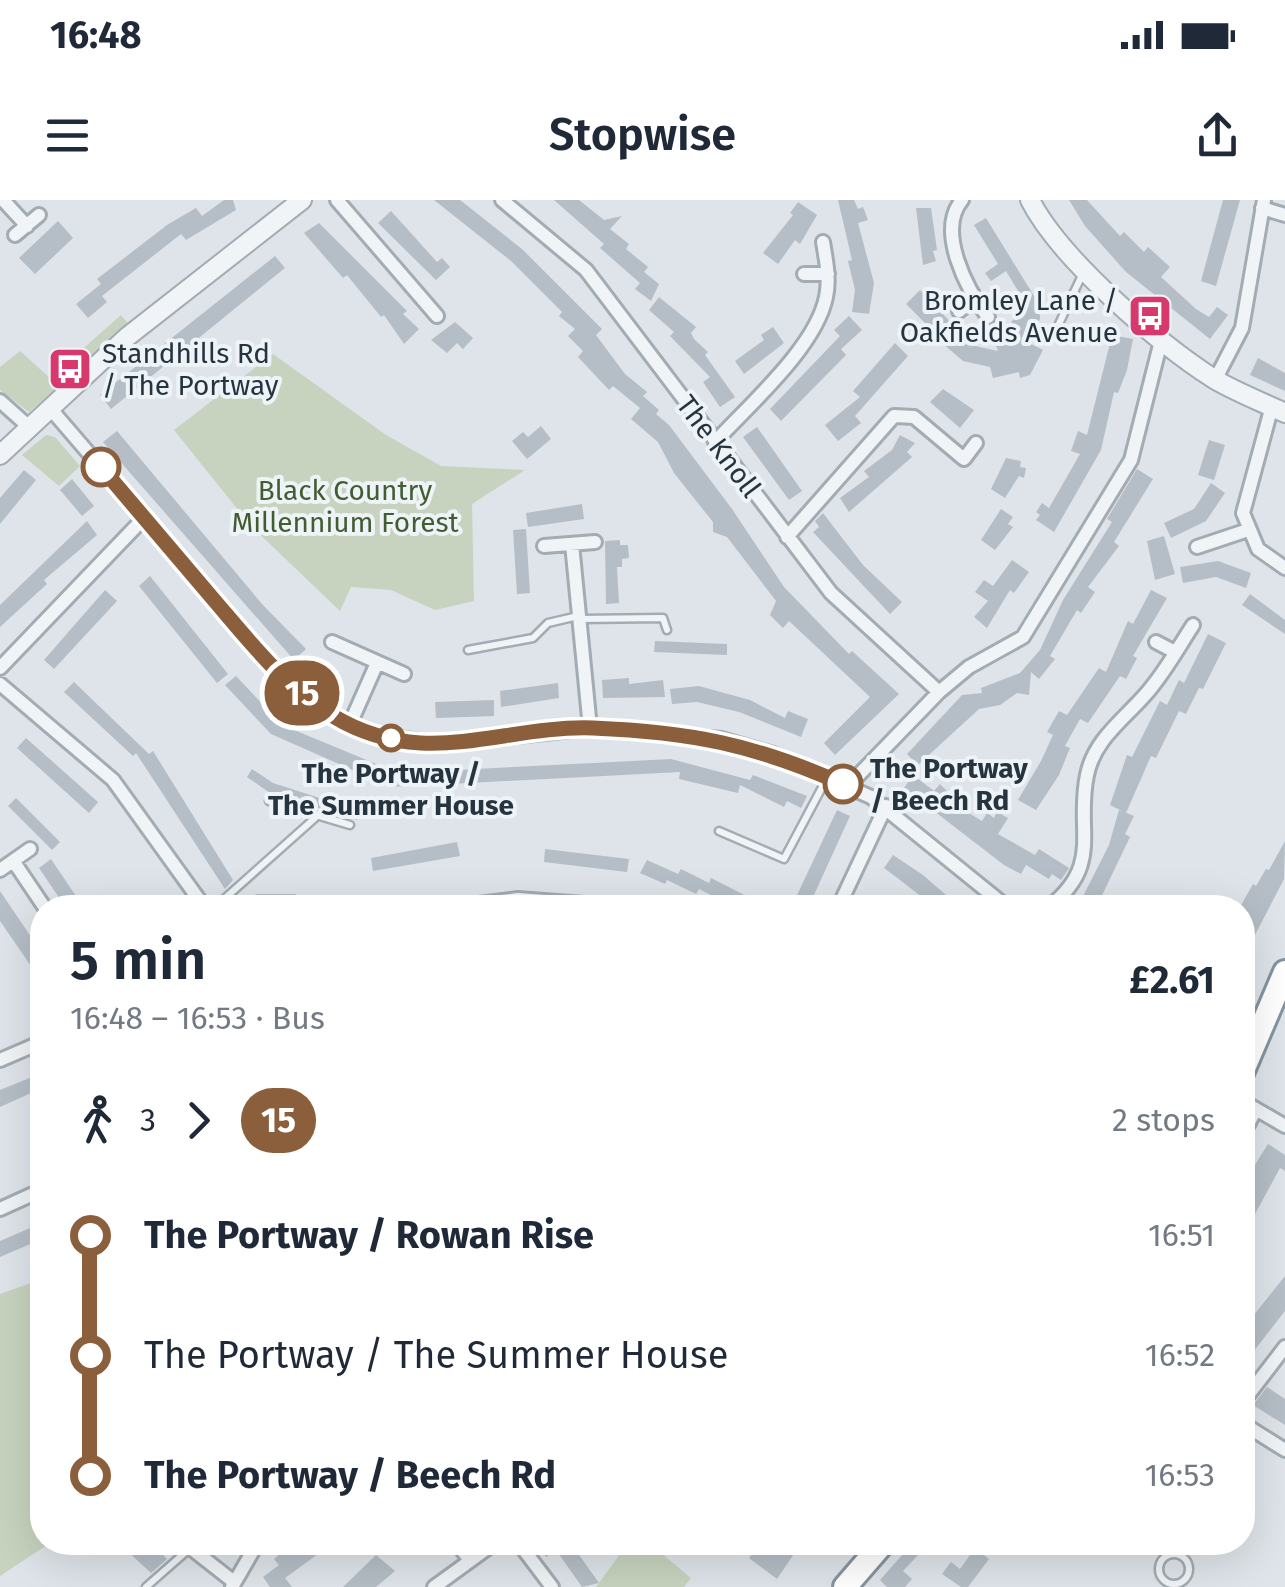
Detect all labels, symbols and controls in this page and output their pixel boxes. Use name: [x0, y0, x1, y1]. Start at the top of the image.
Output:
text: 16:48: [50, 12, 142, 58]
icon: menu: [40, 108, 95, 163]
text: Stopwise: [549, 108, 736, 162]
icon: share: [1190, 108, 1245, 163]
place label: Bromley Lane / Oakfields Avenue: [900, 284, 1118, 349]
bus stop icon: Bromley Lane / Oakfields Avenue: [1127, 293, 1173, 339]
place label: Standhills Rd / The Portway: [102, 337, 279, 402]
bus stop icon: Standhills Rd / The Portway: [47, 346, 93, 392]
street label: The Knoll: [670, 389, 768, 504]
unlabelled marker: [82, 448, 120, 486]
park label: Black Country Millennium Forest: [231, 474, 459, 539]
line badge: 15: [257, 660, 347, 726]
text: 15: [284, 672, 320, 714]
marker: The Portway / The Summer House: [378, 725, 404, 751]
place label: The Portway / Beech Rd: [870, 752, 1028, 817]
place label: The Portway / The Summer House: [268, 757, 514, 822]
marker: The Portway / Beech Rd: [824, 765, 862, 803]
text: 5 min: [70, 928, 206, 994]
text: £2.61: [1129, 957, 1215, 1003]
text: 16:48 – 16:53 · Bus: [70, 999, 325, 1037]
icon: walk: [70, 1093, 125, 1148]
icon: forward: [171, 1093, 226, 1148]
text: 15: [261, 1099, 296, 1141]
text: 3: [140, 1101, 156, 1139]
text: 2 stops: [1112, 1101, 1215, 1139]
text: The Portway / Rowan Rise: [144, 1212, 594, 1258]
text: 16:51: [1148, 1216, 1215, 1254]
text: The Portway / The Summer House: [144, 1332, 728, 1378]
text: 16:52: [1145, 1336, 1215, 1374]
text: The Portway / Beech Rd: [144, 1452, 556, 1498]
text: 16:53: [1145, 1456, 1215, 1494]

